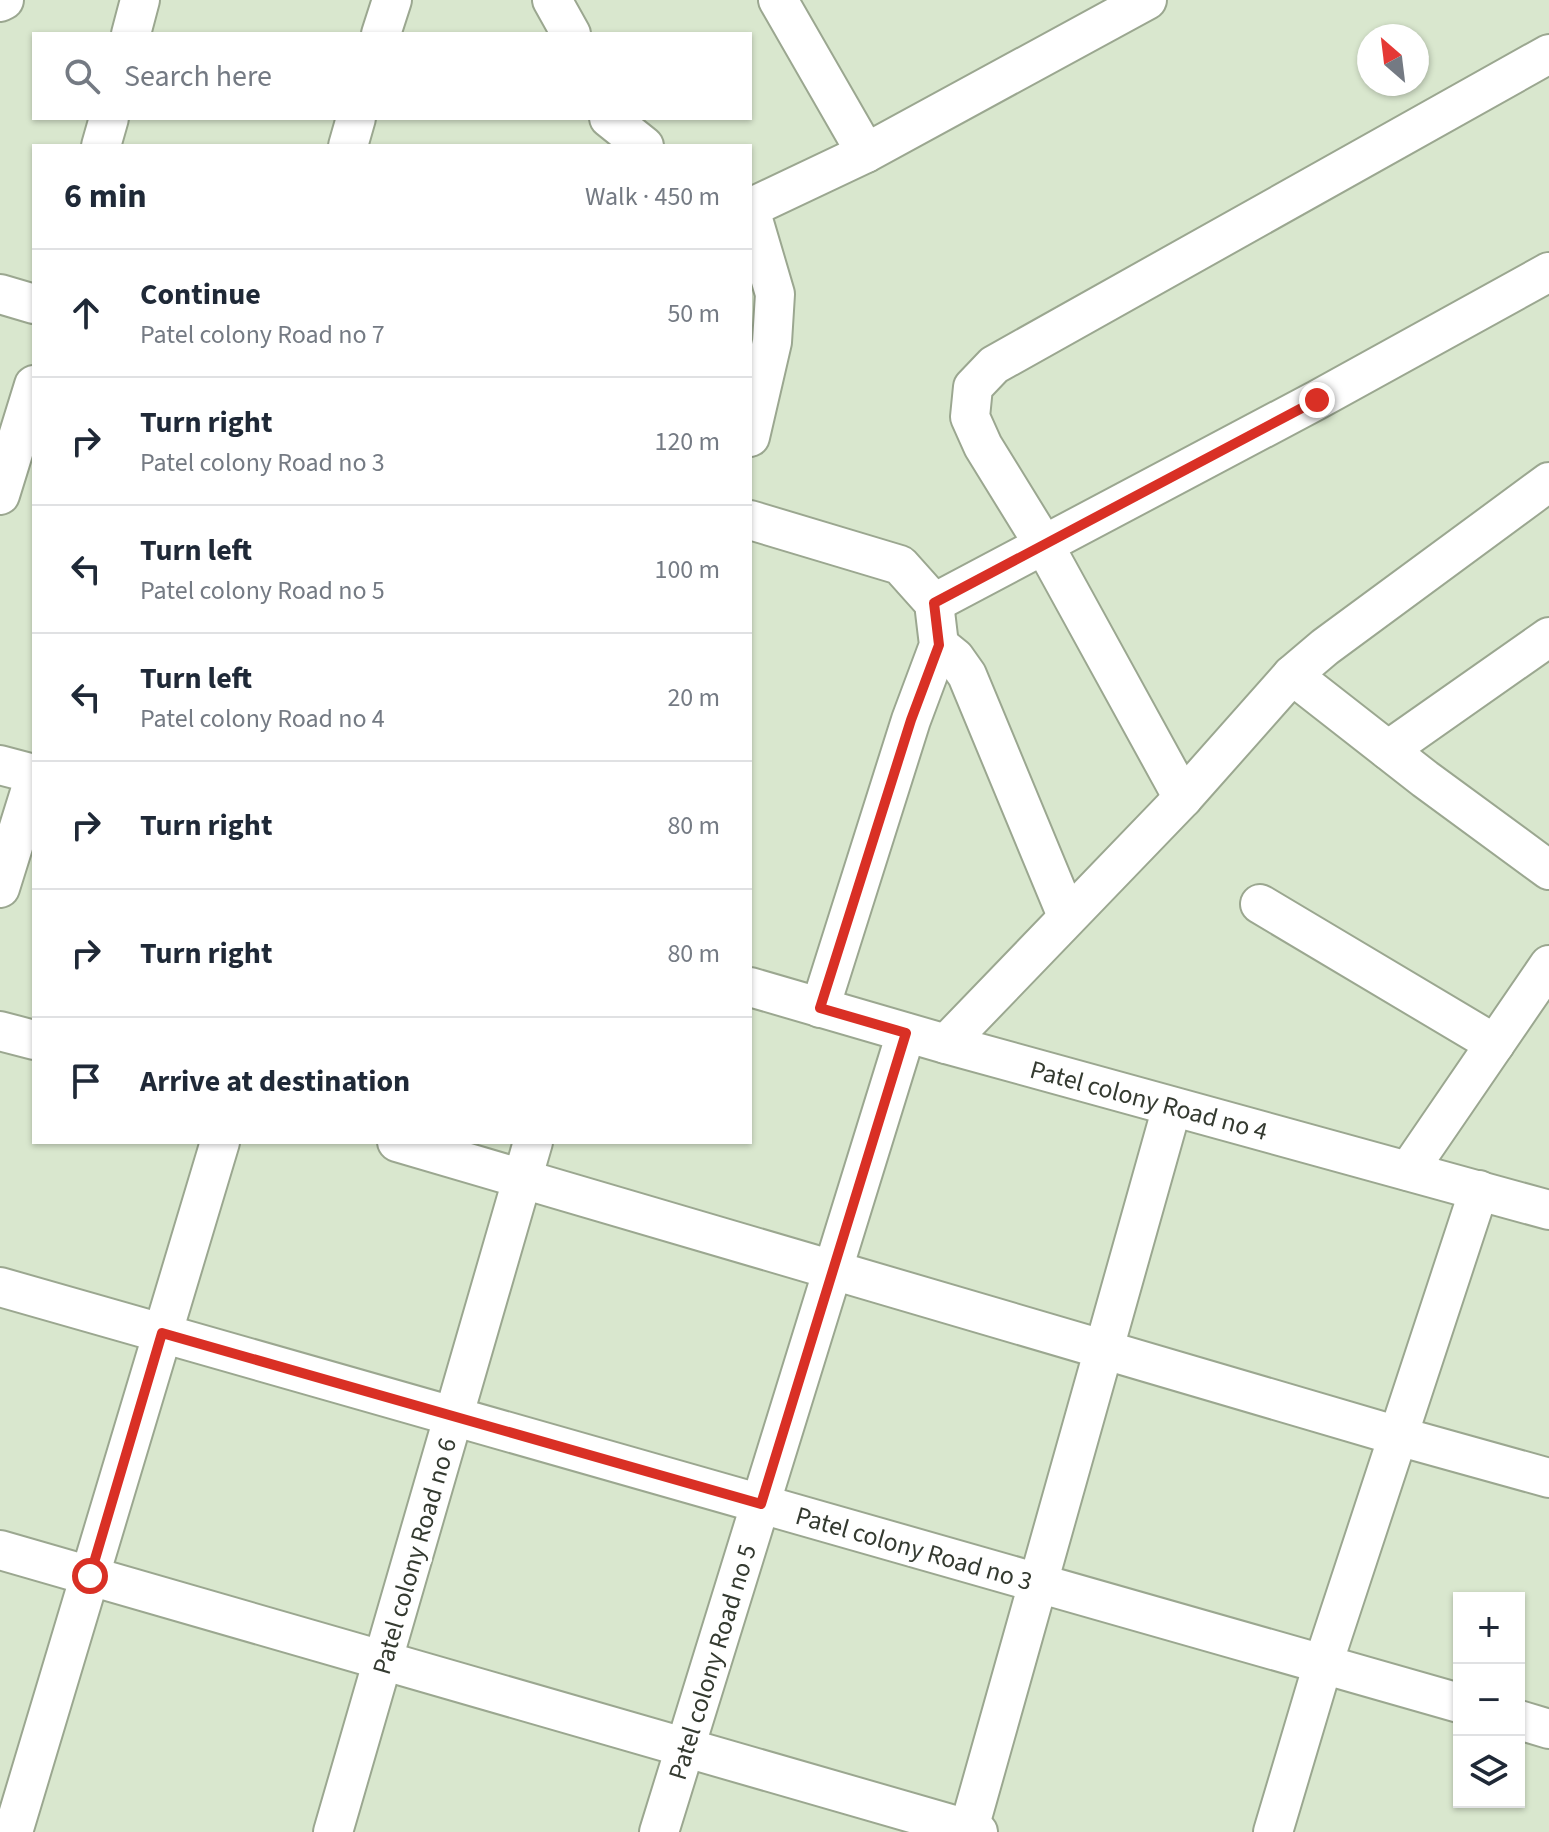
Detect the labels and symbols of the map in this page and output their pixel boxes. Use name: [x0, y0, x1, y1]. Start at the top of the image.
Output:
north arrow: [1357, 24, 1429, 96]
route end: [1299, 382, 1335, 418]
street label: Patel colony Road no 4: [1026, 1051, 1272, 1150]
street label: Patel colony Road no 6: [363, 1433, 466, 1679]
street label: Patel colony Road no 3: [791, 1497, 1037, 1600]
street label: Patel colony Road no 5: [659, 1540, 766, 1785]
route start: [72, 1558, 108, 1594]

